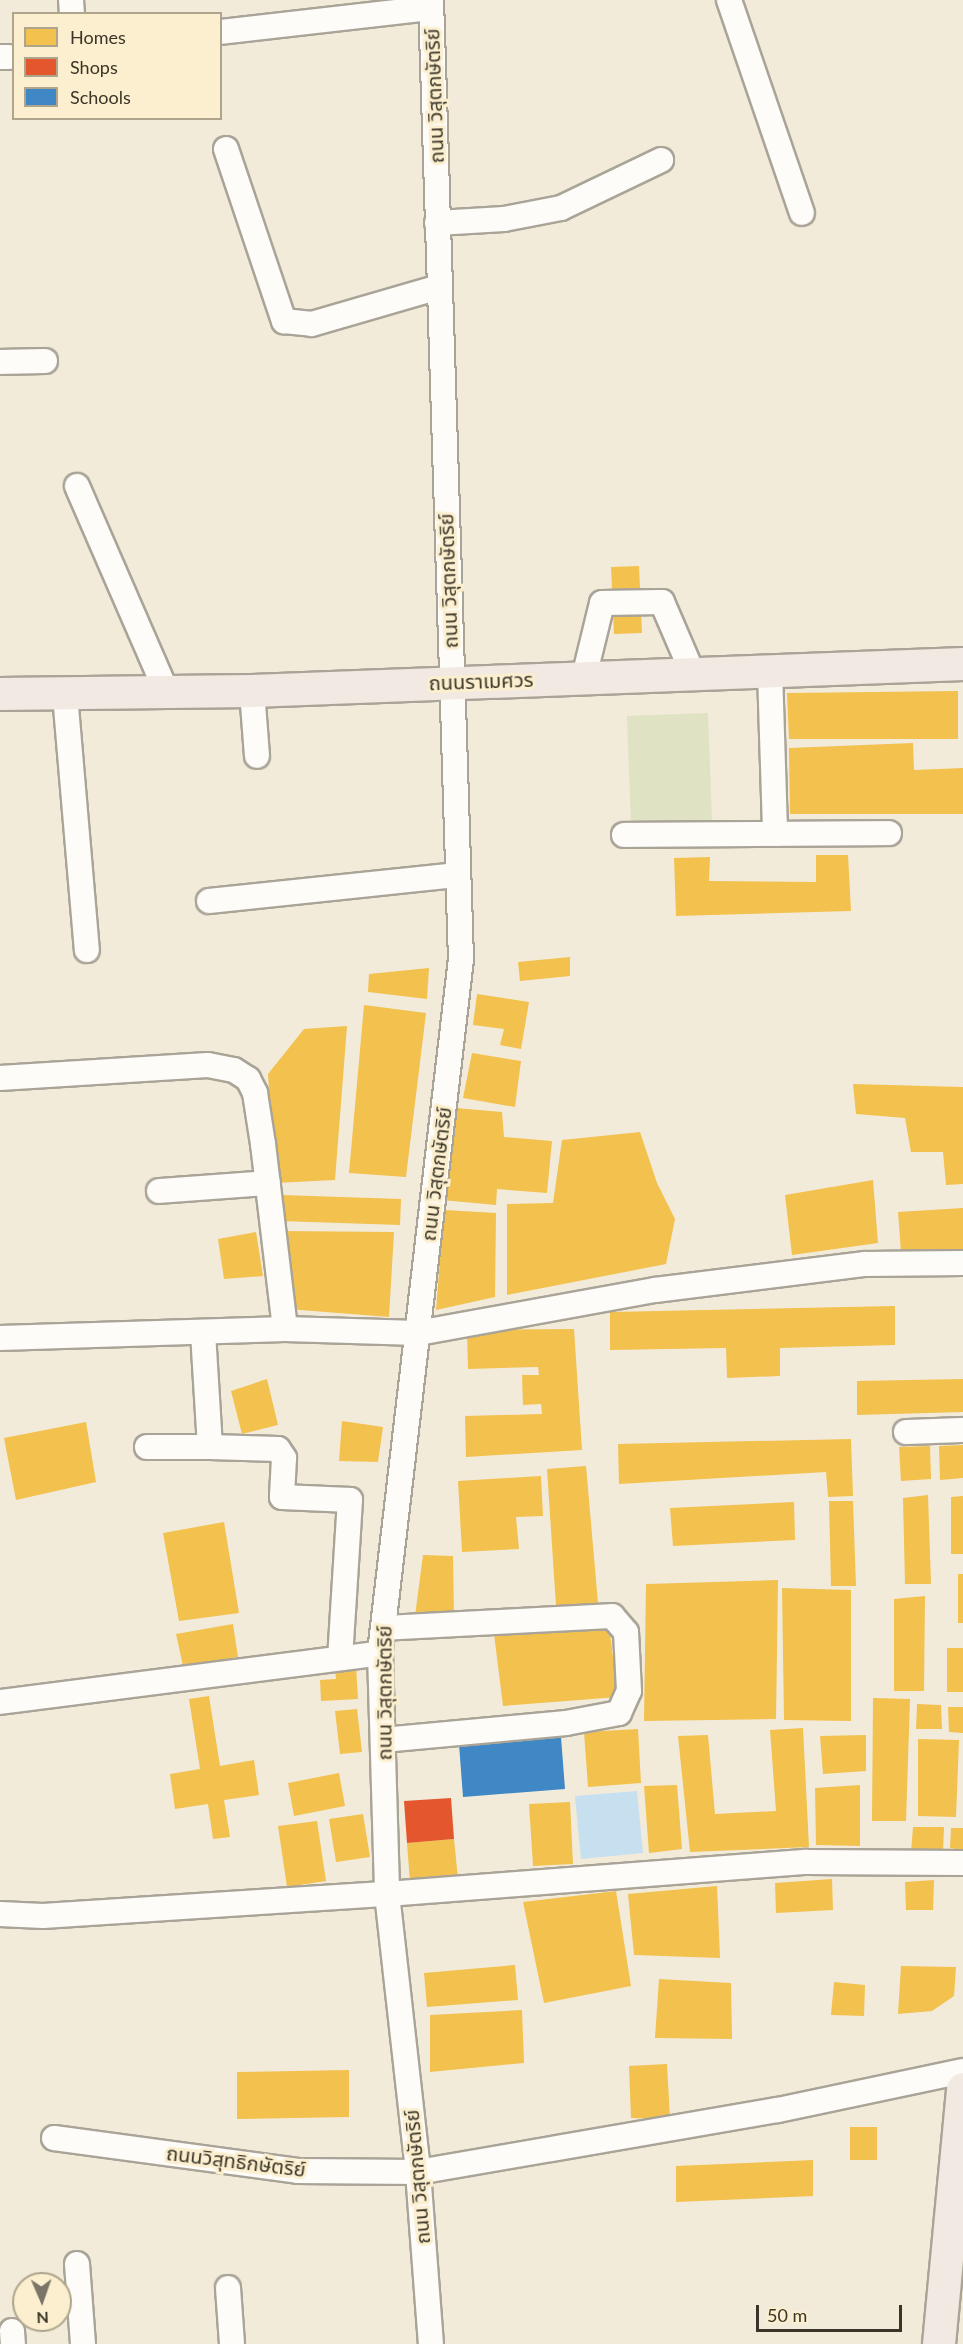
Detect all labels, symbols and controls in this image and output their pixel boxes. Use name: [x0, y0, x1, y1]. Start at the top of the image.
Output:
legend: [12, 12, 222, 120]
text: Homes: [70, 26, 126, 48]
street label: ถนน วิสุตกษัตริย์: [420, 28, 448, 164]
text: Shops: [70, 56, 118, 78]
text: Schools: [70, 86, 131, 108]
street label: ถนน วิสุตกษัตริย์: [434, 513, 462, 649]
street label: ถนนราเมศวร: [428, 667, 534, 695]
street label: ถนน วิสุตกษัตริย์: [416, 1106, 456, 1242]
street label: ถนน วิสุตกษัตริย์: [372, 1626, 396, 1760]
street label: ถนน วิสุตกษัตริย์: [399, 2109, 435, 2245]
street label: ถนนวิสุทธิกษัตริย์: [165, 2141, 307, 2181]
north arrow: [12, 2272, 72, 2332]
scale bar: [759, 2293, 904, 2331]
text: 50 m: [767, 2304, 807, 2326]
text: N: [36, 2309, 49, 2328]

